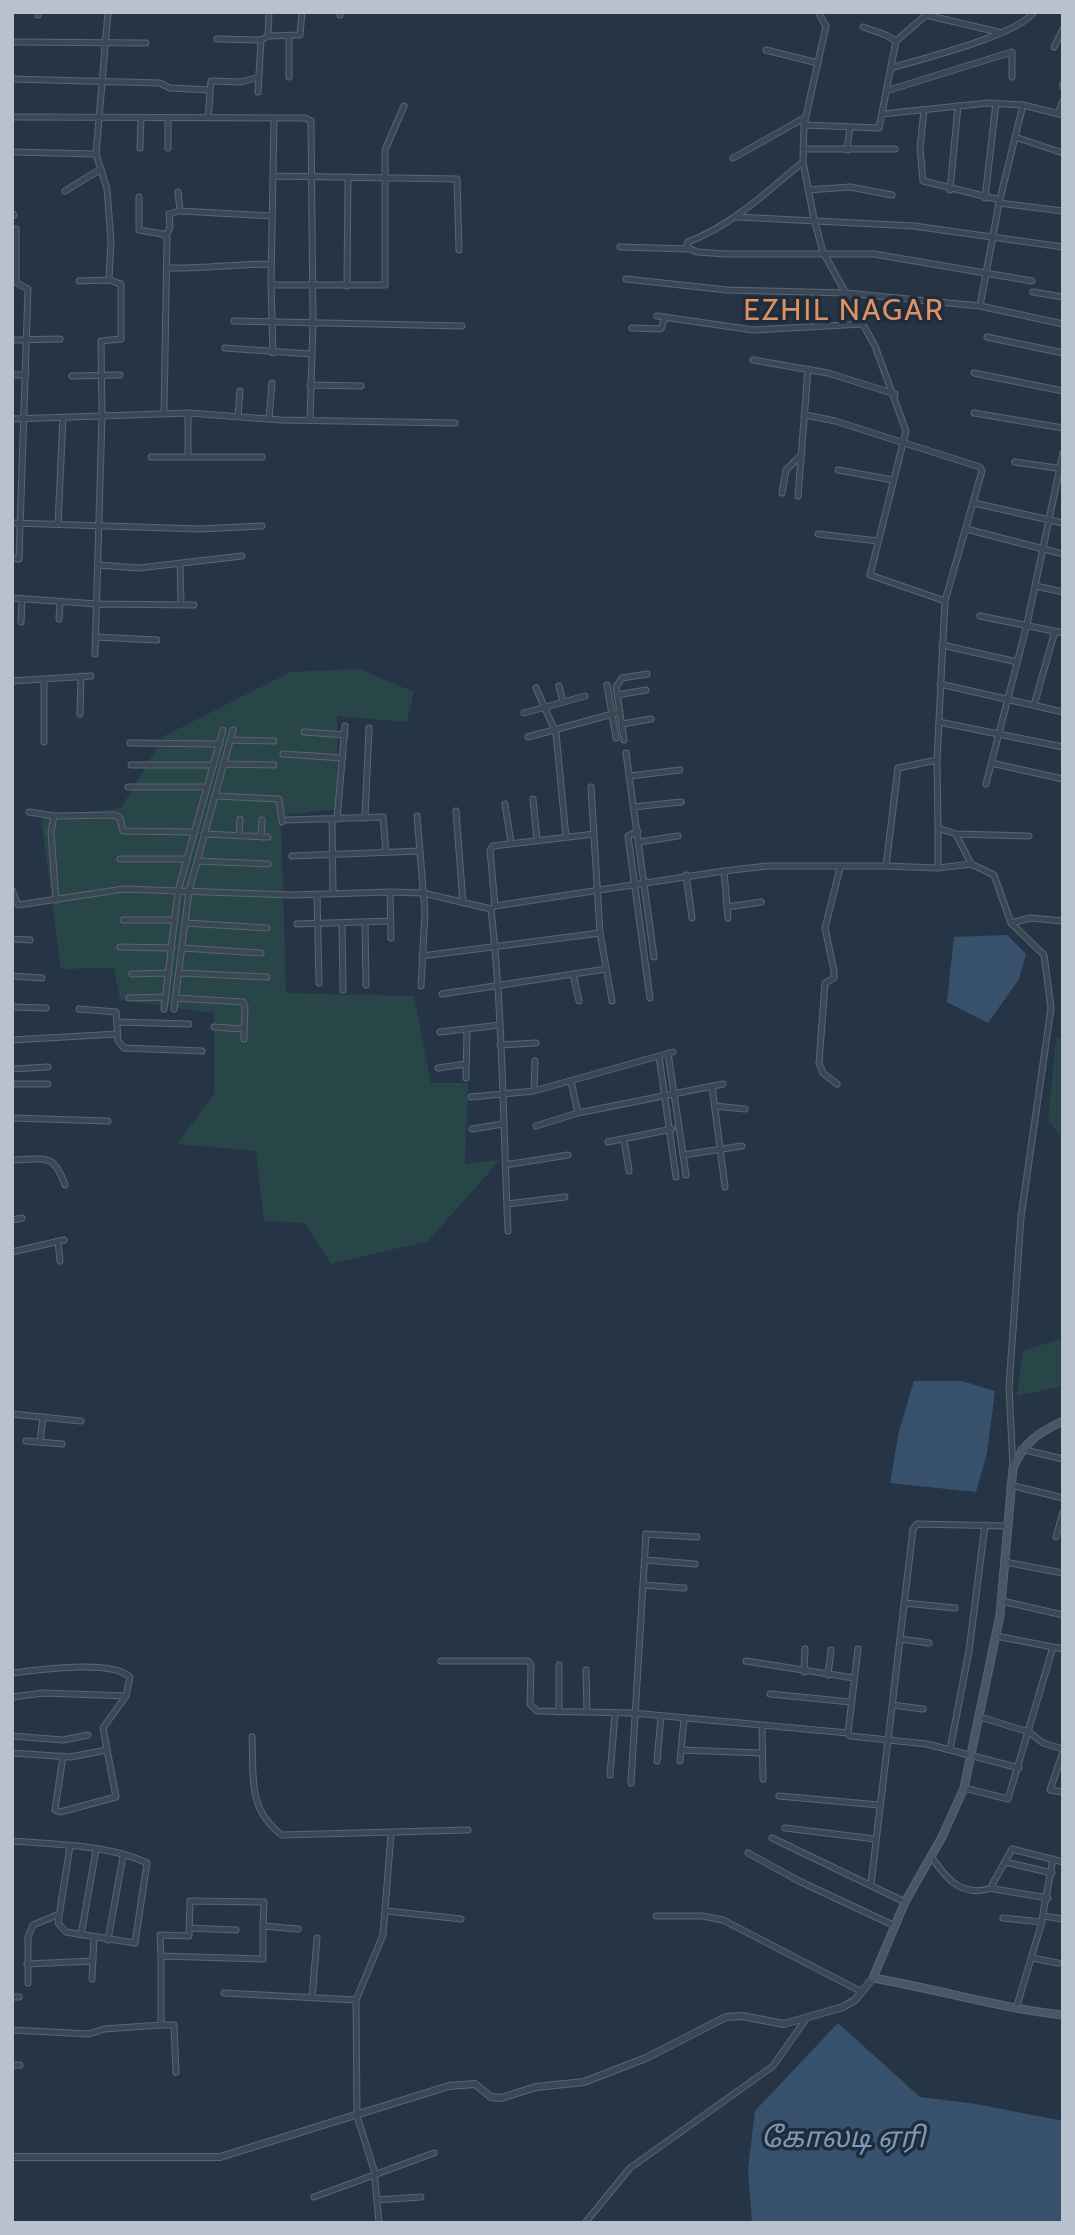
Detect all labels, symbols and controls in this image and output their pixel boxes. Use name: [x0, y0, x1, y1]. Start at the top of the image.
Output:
district label: EZHIL NAGAR: [745, 293, 943, 329]
water label: கோலடி ஏரி: [761, 2122, 925, 2156]

